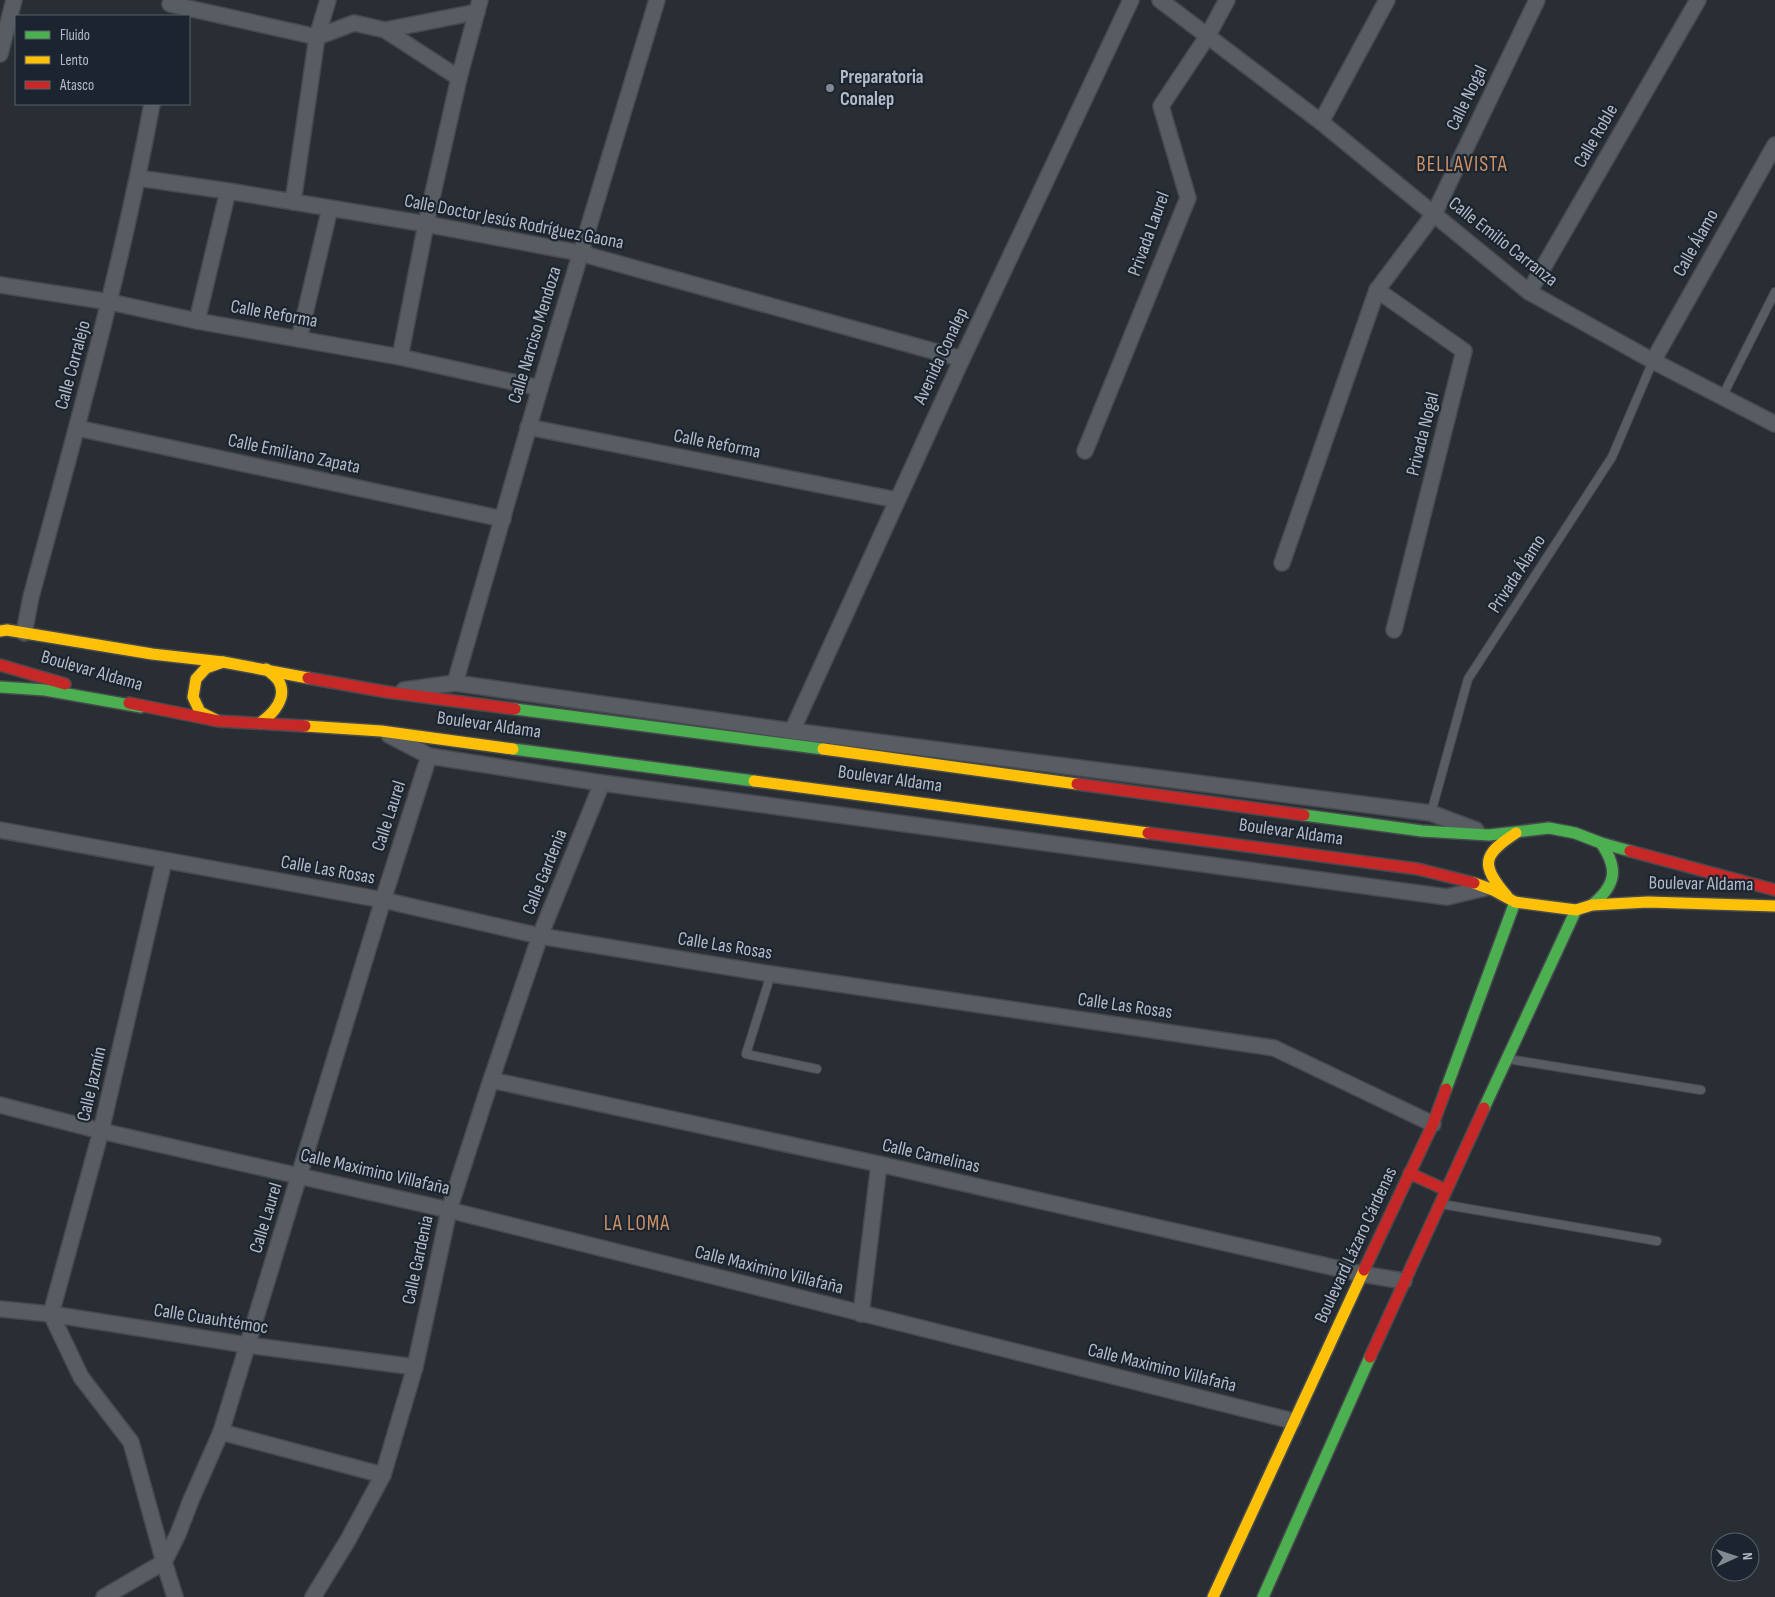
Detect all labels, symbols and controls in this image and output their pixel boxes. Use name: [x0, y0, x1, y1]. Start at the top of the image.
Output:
legend: [15, 15, 190, 105]
text: Fluido: [60, 26, 90, 45]
text: Lento: [60, 51, 89, 70]
street label: Calle Nogal: [1441, 62, 1493, 134]
place label: Preparatoria Conalep: [840, 66, 924, 111]
text: Atasco: [59, 76, 94, 95]
marker: Preparatoria Conalep: [824, 82, 836, 94]
street label: Calle Roble: [1569, 100, 1623, 172]
district label: BELLAVISTA: [1416, 152, 1508, 177]
street label: Calle Doctor Jesús Rodríguez Gaona: [402, 189, 626, 255]
street label: Privada Laurel: [1123, 189, 1175, 279]
street label: Calle Emilio Carranza: [1444, 192, 1562, 292]
street label: Calle Álamo: [1668, 205, 1724, 281]
street label: Calle Narciso Mendoza: [503, 264, 567, 406]
street label: Calle Reforma: [229, 295, 319, 333]
street label: Avenida Conalep: [908, 304, 973, 409]
street label: Calle Corralejo: [50, 318, 96, 412]
street label: Privada Nogal: [1402, 390, 1444, 478]
street label: Calle Reforma: [672, 424, 762, 464]
street label: Calle Emiliano Zapata: [226, 429, 362, 479]
street label: Privada Álamo: [1483, 530, 1551, 618]
street label: Boulevar Aldama: [38, 645, 146, 697]
street label: Boulevar Aldama: [435, 706, 543, 744]
street label: Boulevar Aldama: [836, 760, 944, 798]
street label: Calle Laurel: [367, 778, 411, 854]
street label: Boulevar Aldama: [1237, 813, 1345, 851]
street label: Calle Gardenia: [517, 826, 573, 918]
street label: Calle Las Rosas: [279, 850, 377, 890]
street label: Boulevar Aldama: [1648, 872, 1754, 896]
street label: Calle Las Rosas: [676, 927, 774, 965]
street label: Calle Las Rosas: [1076, 988, 1174, 1024]
street label: Calle Jazmín: [72, 1044, 112, 1124]
street label: Calle Camelinas: [880, 1134, 982, 1178]
street label: Calle Maximino Villafaña: [298, 1144, 452, 1200]
street label: Boulevard Lázaro Cárdenas: [1310, 1163, 1402, 1327]
street label: Calle Laurel: [244, 1180, 288, 1256]
district label: LA LOMA: [604, 1211, 670, 1236]
street label: Calle Gardenia: [397, 1213, 439, 1307]
street label: Calle Maximino Villafaña: [692, 1240, 846, 1300]
street label: Calle Cuauhtémoc: [152, 1299, 270, 1339]
street label: Calle Maximino Villafaña: [1085, 1338, 1239, 1398]
north arrow: [1710, 1532, 1760, 1582]
text: N: [1739, 1552, 1756, 1561]

